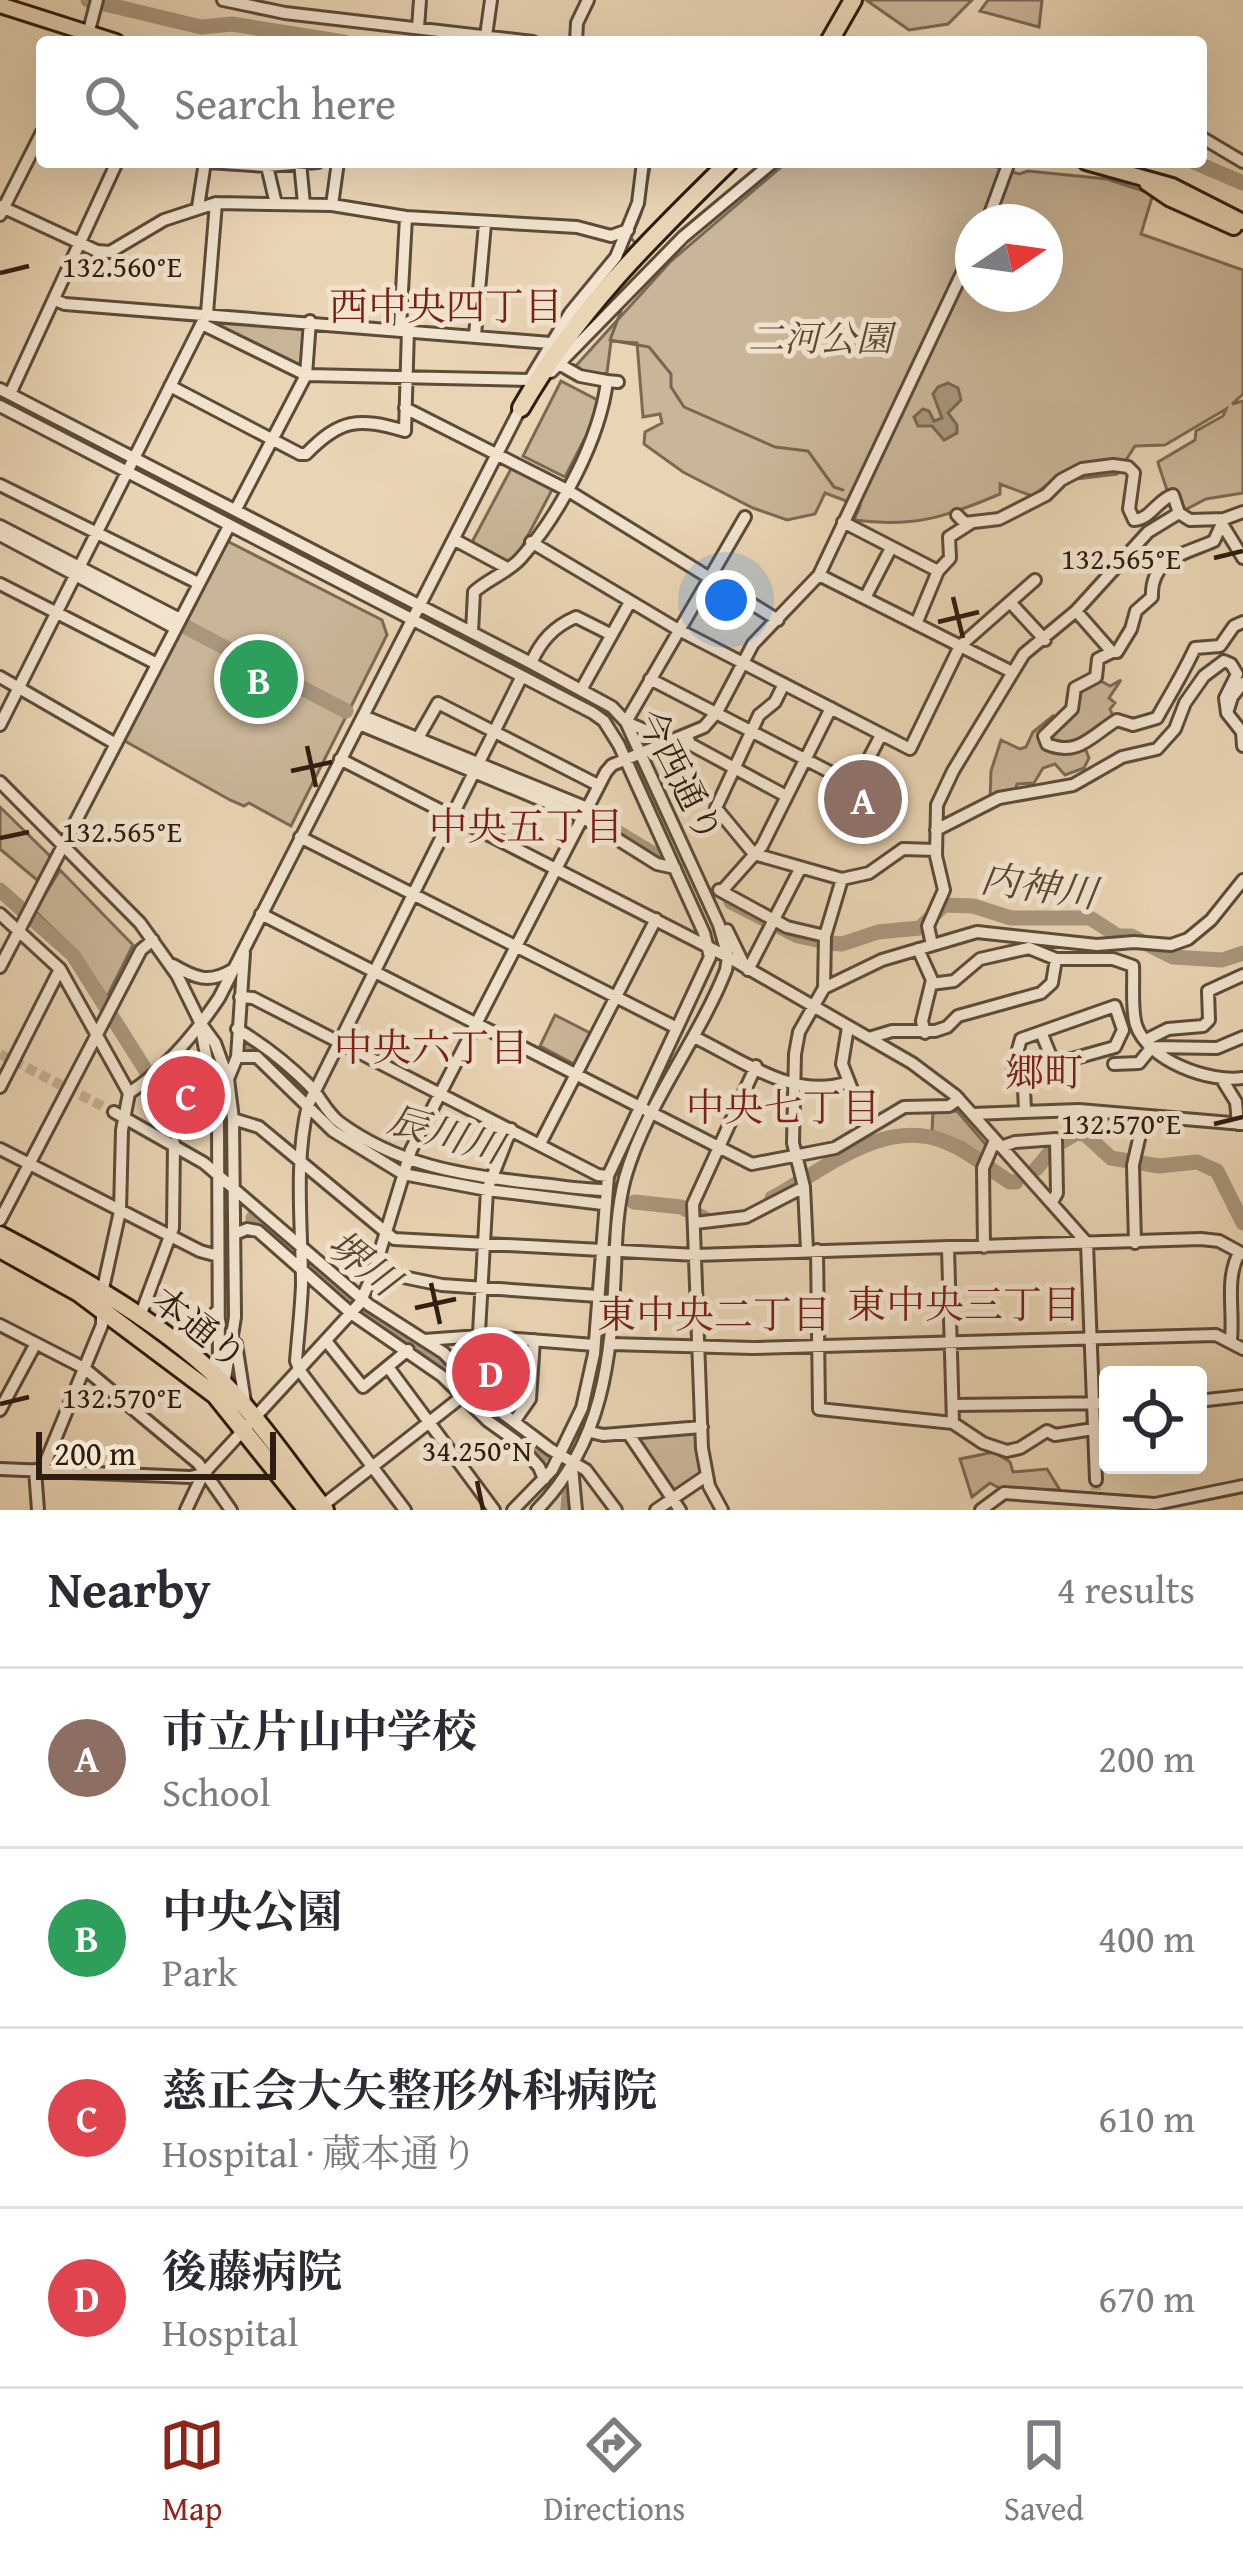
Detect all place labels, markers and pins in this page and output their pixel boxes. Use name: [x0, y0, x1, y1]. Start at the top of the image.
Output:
pin: B: [220, 634, 298, 724]
pin: A: [824, 754, 902, 844]
pin: C: [147, 1050, 225, 1140]
pin: D: [452, 1327, 530, 1417]

